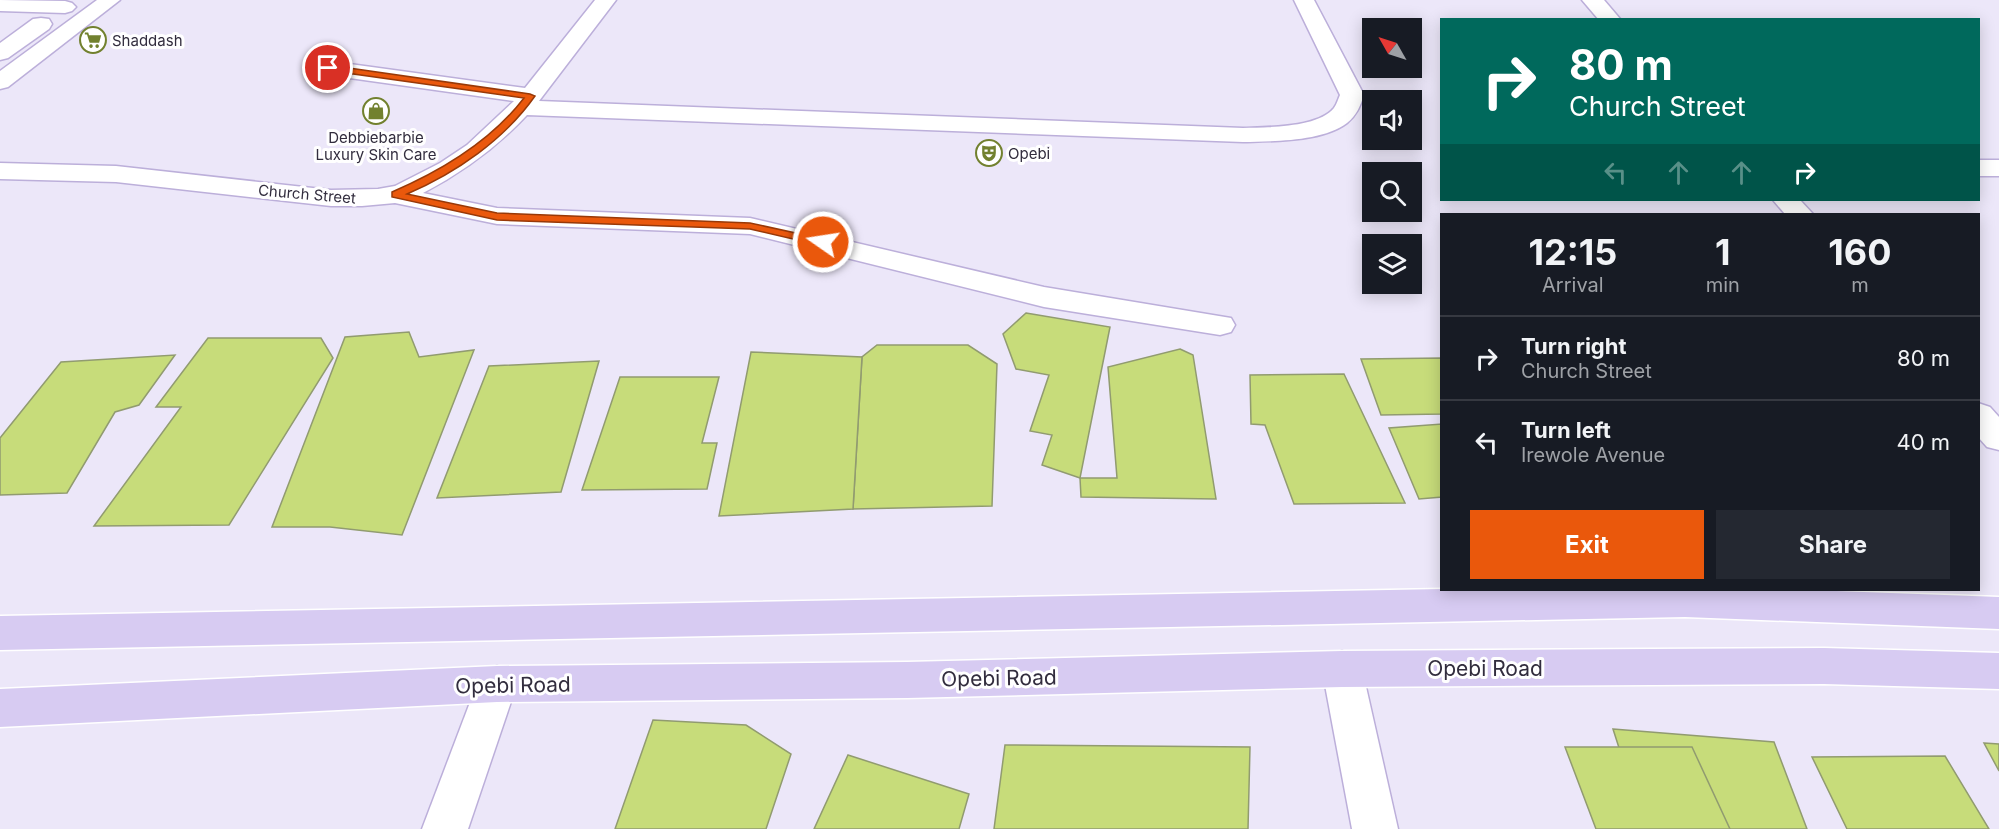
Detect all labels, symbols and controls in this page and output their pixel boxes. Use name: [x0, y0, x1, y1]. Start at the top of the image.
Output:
north arrow: [1362, 18, 1422, 78]
map controls: [1362, 18, 1422, 294]
supermarket icon: Shaddash: [78, 25, 108, 55]
place label: Shaddash: [112, 31, 183, 50]
text: 80 m: [1569, 39, 1673, 90]
pin: [302, 42, 353, 93]
icon: right: [1470, 42, 1548, 120]
icon: arrive: [311, 51, 344, 84]
button: sound: [1362, 90, 1422, 150]
text: Church Street: [1569, 90, 1746, 123]
shop icon: Debbiebarbie Luxury Skin Care: [361, 96, 391, 126]
place label: Debbiebarbie Luxury Skin Care: [315, 128, 437, 164]
theatre icon: Opebi: [974, 138, 1004, 168]
place label: Opebi: [1008, 144, 1050, 163]
icon: left: [1599, 156, 1632, 189]
icon: ahead: [1662, 156, 1695, 189]
icon: ahead: [1725, 156, 1758, 189]
icon: right: [1788, 156, 1821, 189]
button: search: [1362, 162, 1422, 222]
street label: Church Street: [257, 180, 357, 208]
position arrow: [791, 210, 855, 274]
text: 12:15: [1528, 230, 1617, 274]
text: 1: [1715, 230, 1731, 274]
text: 160: [1828, 230, 1892, 274]
button: layers: [1362, 234, 1422, 294]
text: Arrival: [1542, 273, 1604, 297]
text: min: [1706, 273, 1740, 297]
text: m: [1851, 273, 1869, 297]
text: Turn right: [1521, 333, 1627, 359]
icon: right: [1470, 342, 1503, 375]
text: 80 m: [1897, 345, 1950, 371]
text: Church Street: [1521, 359, 1652, 383]
text: Turn left: [1521, 417, 1611, 443]
icon: left: [1470, 426, 1503, 459]
text: 40 m: [1896, 429, 1950, 455]
text: Irewole Avenue: [1521, 443, 1665, 467]
button: Exit: [1470, 510, 1704, 579]
button: Share: [1716, 510, 1950, 579]
street label: Opebi Road: [1427, 656, 1543, 681]
street label: Opebi Road: [941, 664, 1057, 692]
street label: Opebi Road: [455, 671, 571, 699]

